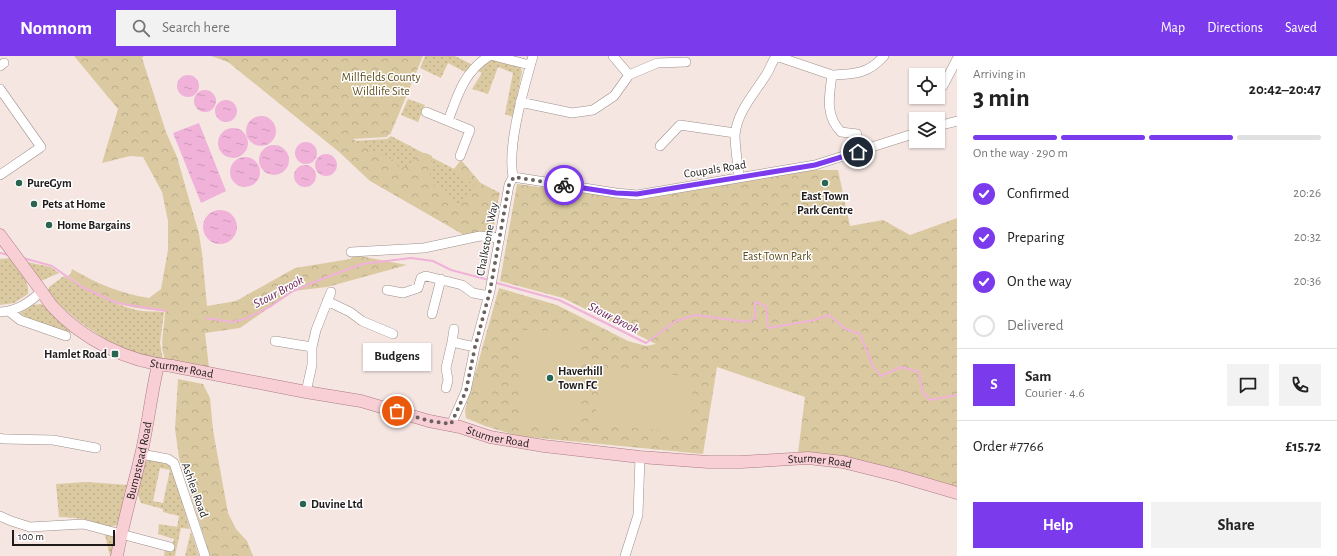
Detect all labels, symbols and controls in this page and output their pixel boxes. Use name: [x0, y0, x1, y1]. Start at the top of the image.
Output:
search box: [116, 10, 396, 46]
icon: search: [130, 17, 152, 39]
text: Nomnom: [20, 19, 92, 38]
text: Search here: [162, 20, 230, 35]
text: Map: [1161, 21, 1185, 35]
text: Directions: [1207, 21, 1263, 35]
text: Saved: [1285, 21, 1317, 35]
map controls: [909, 68, 945, 148]
button: locate: [909, 68, 945, 104]
text: Arriving in: [973, 68, 1026, 81]
park label: Millfields County Wildlife Site: [341, 71, 421, 97]
text: 20:42–20:47: [1249, 82, 1321, 97]
text: 3 min: [973, 85, 1030, 111]
button: layers: [909, 112, 945, 148]
pin: [841, 135, 875, 169]
icon: home: [847, 141, 869, 163]
text: On the way · 290 m: [973, 147, 1068, 160]
street label: Coupals Road: [683, 158, 747, 180]
courier: [544, 165, 584, 205]
icon: bike: [553, 174, 575, 196]
place label: PureGym: [27, 177, 72, 190]
marker: PureGym: [14, 178, 24, 188]
marker: East Town Park Centre: [820, 178, 830, 188]
icon: check: [973, 183, 995, 205]
text: Confirmed: [1007, 186, 1069, 201]
text: 20:26: [1293, 187, 1321, 200]
place label: East Town Park Centre: [797, 190, 853, 216]
place label: Pets at Home: [42, 198, 106, 210]
marker: Pets at Home: [29, 199, 39, 209]
street label: Chalkstone Way: [474, 201, 501, 277]
place label: Home Bargains: [57, 219, 131, 231]
marker: Home Bargains: [44, 220, 54, 230]
icon: check: [973, 227, 995, 249]
text: Preparing: [1007, 230, 1064, 245]
text: 20:32: [1294, 231, 1321, 244]
park label: East Town Park: [742, 250, 812, 262]
icon: check: [973, 271, 995, 293]
water label: Stour Brook: [251, 274, 306, 311]
text: On the way: [1007, 274, 1072, 289]
text: 20:36: [1294, 275, 1321, 288]
water label: Stour Brook: [586, 300, 641, 337]
text: Delivered: [1007, 318, 1064, 333]
callout: Budgens: [363, 343, 431, 371]
place label: Hamlet Road: [44, 348, 108, 360]
marker: Hamlet Road: [110, 349, 120, 359]
text: Budgens: [374, 350, 420, 363]
street label: Sturmer Road: [149, 357, 214, 380]
button: chat: [1227, 364, 1269, 406]
button: phone: [1279, 364, 1321, 406]
place label: Haverhill Town FC: [558, 365, 603, 391]
text: Sam: [1025, 369, 1051, 384]
marker: Haverhill Town FC: [545, 373, 555, 383]
text: S: [990, 377, 998, 392]
text: Courier · 4.6: [1025, 387, 1085, 400]
pin: [380, 394, 414, 428]
icon: bag: [386, 400, 408, 422]
street label: Bumpstead Road: [124, 421, 153, 501]
street label: Sturmer Road: [465, 424, 530, 449]
text: Order #7766: [973, 439, 1044, 454]
text: £15.72: [1285, 439, 1321, 454]
street label: Sturmer Road: [787, 452, 853, 470]
street label: Ashlea Road: [180, 461, 210, 519]
place label: Duvine Ltd: [311, 498, 364, 510]
marker: Duvine Ltd: [298, 499, 308, 509]
button: Help: [973, 502, 1143, 548]
button: Share: [1151, 502, 1321, 548]
scale bar: [12, 528, 115, 547]
text: 100 m: [18, 531, 44, 542]

